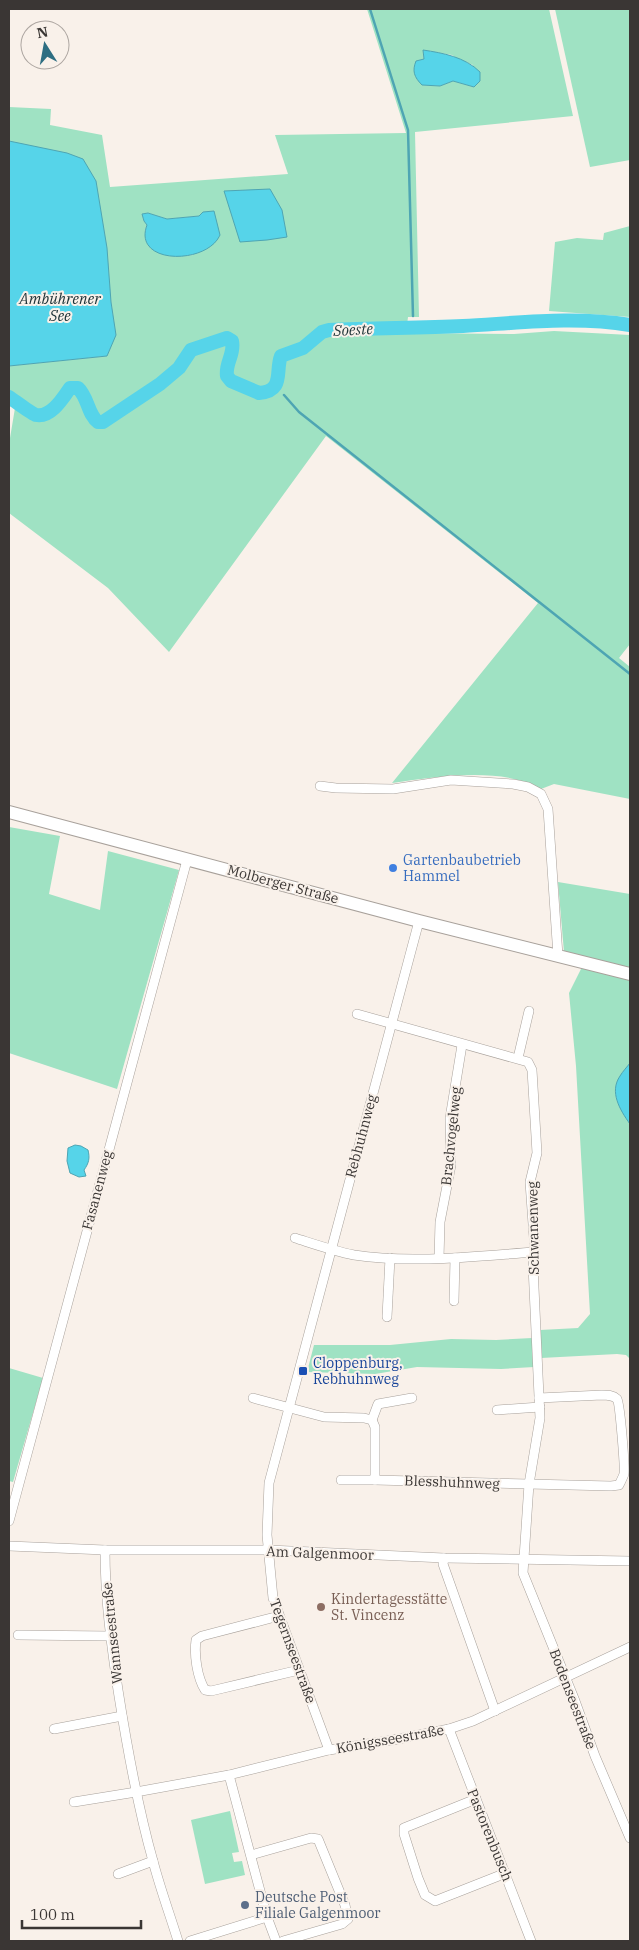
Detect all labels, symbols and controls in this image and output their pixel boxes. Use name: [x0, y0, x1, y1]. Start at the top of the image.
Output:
north arrow: [20, 20, 70, 70]
text: N: [35, 22, 50, 42]
water label: Ambührener See: [18, 289, 101, 325]
water label: Soeste: [332, 319, 374, 340]
place label: Gartenbaubetrieb Hammel: [403, 851, 521, 885]
street label: Molberger Straße: [225, 860, 341, 908]
marker: Gartenbaubetrieb Hammel: [387, 862, 399, 874]
street label: Brachvogelweg: [437, 1085, 465, 1186]
street label: Rebhuhnweg: [341, 1092, 381, 1180]
street label: Fasanenweg: [78, 1148, 116, 1232]
street label: Schwanenweg: [523, 1181, 543, 1275]
place label: Cloppenburg, Rebhuhnweg: [313, 1354, 403, 1388]
marker: Cloppenburg, Rebhuhnweg: [297, 1365, 309, 1377]
street label: Blesshuhnweg: [404, 1471, 500, 1493]
street label: Am Galgenmoor: [266, 1542, 375, 1564]
street label: Wannseestraße: [98, 1581, 126, 1685]
place label: Kindertagesstätte St. Vincenz: [331, 1590, 447, 1624]
street label: Tegernseestraße: [266, 1596, 320, 1706]
marker: Kindertagesstätte St. Vincenz: [315, 1601, 327, 1613]
street label: Bodenseestraße: [546, 1646, 600, 1752]
street label: Königsseestraße: [335, 1721, 445, 1757]
street label: Pastorenbusch: [463, 1786, 517, 1884]
place label: Deutsche Post Filiale Galgenmoor: [255, 1888, 381, 1922]
scale bar: [22, 1898, 141, 1930]
marker: Deutsche Post Filiale Galgenmoor: [239, 1899, 251, 1911]
text: 100 m: [30, 1905, 75, 1924]

